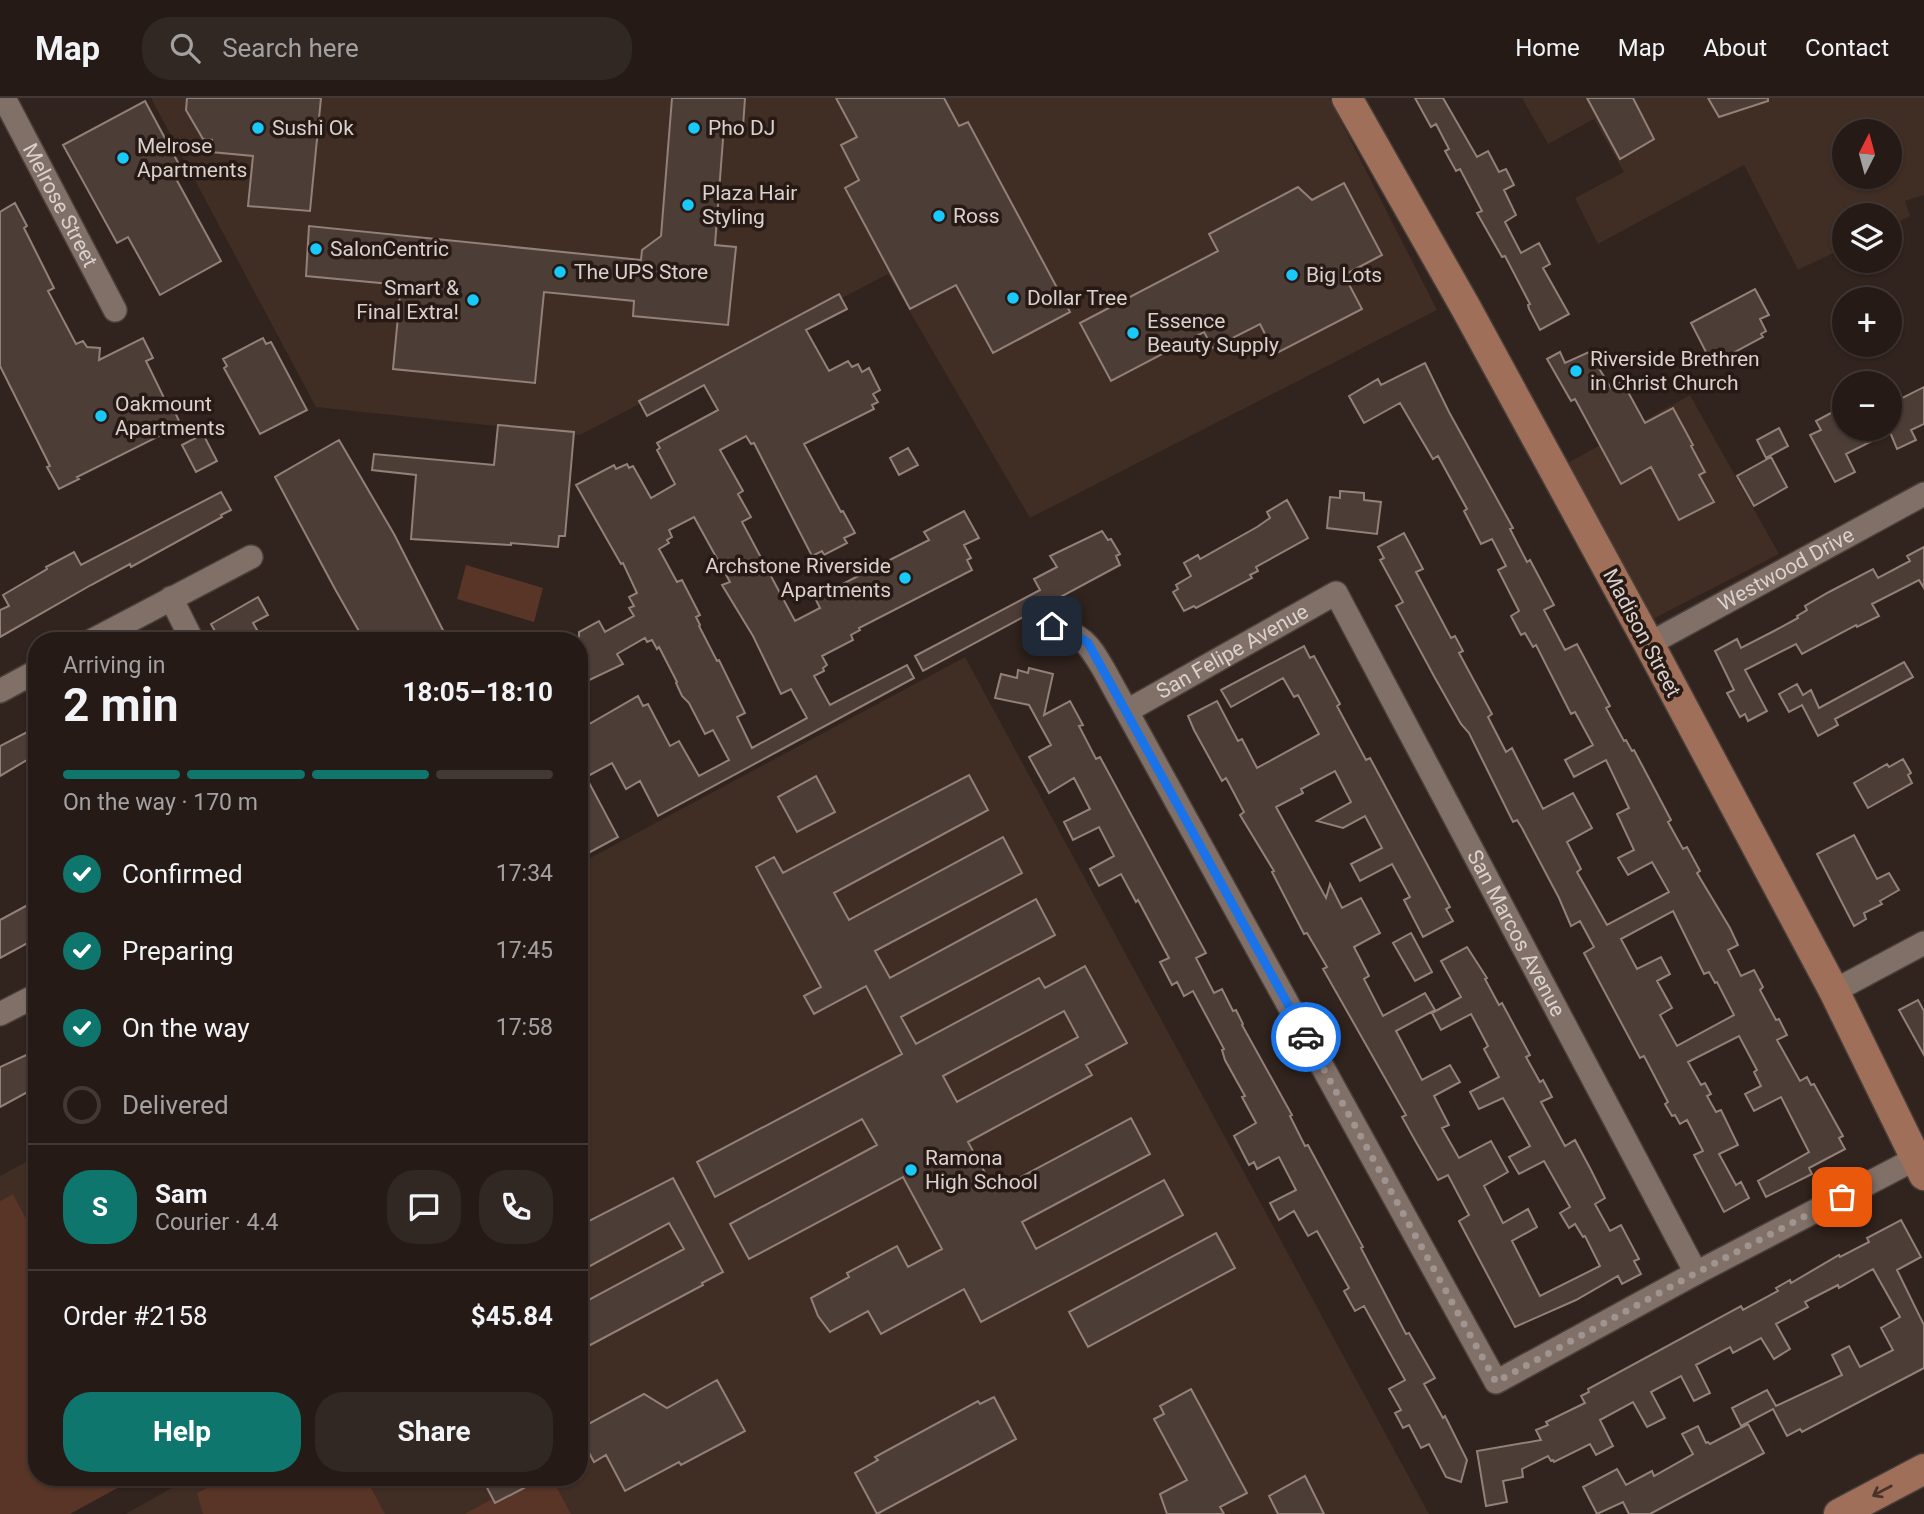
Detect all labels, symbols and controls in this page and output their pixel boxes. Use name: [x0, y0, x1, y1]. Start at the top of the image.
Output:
search box: [142, 17, 632, 80]
text: Map: [35, 29, 100, 68]
icon: search: [166, 29, 204, 67]
text: Search here: [222, 33, 359, 63]
text: Home: [1515, 34, 1580, 62]
text: Map: [1618, 34, 1665, 62]
text: About: [1703, 34, 1767, 62]
text: Contact: [1805, 34, 1889, 62]
place label: Sushi Ok: [272, 116, 354, 140]
place label: Pho DJ: [708, 116, 775, 140]
north arrow: [1832, 119, 1902, 189]
map controls: [1832, 119, 1902, 441]
marker: Sushi Ok: [250, 120, 266, 136]
marker: Pho DJ: [686, 120, 702, 136]
place label: Melrose Apartments: [137, 134, 247, 182]
street label: Melrose Street: [18, 139, 102, 271]
marker: Melrose Apartments: [115, 150, 131, 166]
place label: Plaza Hair Styling: [702, 181, 797, 229]
marker: Plaza Hair Styling: [680, 197, 696, 213]
button: layers: [1832, 203, 1902, 273]
place label: Ross: [953, 204, 1000, 228]
marker: Ross: [931, 208, 947, 224]
place label: SalonCentric: [330, 237, 449, 261]
marker: SalonCentric: [308, 241, 324, 257]
place label: The UPS Store: [574, 260, 708, 284]
place label: Big Lots: [1306, 263, 1382, 287]
marker: The UPS Store: [552, 264, 568, 280]
marker: Big Lots: [1284, 267, 1300, 283]
place label: Smart & Final Extra!: [356, 276, 459, 324]
place label: Dollar Tree: [1027, 286, 1127, 310]
button: +: [1832, 287, 1902, 357]
marker: Dollar Tree: [1005, 290, 1021, 306]
marker: Smart & Final Extra!: [465, 292, 481, 308]
place label: Essence Beauty Supply: [1147, 309, 1279, 357]
marker: Essence Beauty Supply: [1125, 325, 1141, 341]
place label: Riverside Brethren in Christ Church: [1590, 347, 1760, 395]
marker: Riverside Brethren in Christ Church: [1568, 363, 1584, 379]
button: −: [1832, 371, 1902, 441]
place label: Oakmount Apartments: [115, 392, 225, 440]
marker: Oakmount Apartments: [93, 408, 109, 424]
street label: Westwood Drive: [1714, 523, 1858, 616]
place label: Archstone Riverside Apartments: [705, 554, 891, 602]
street label: Madison Street: [1598, 565, 1686, 701]
marker: Archstone Riverside Apartments: [897, 570, 913, 586]
pin: [1022, 596, 1082, 656]
street label: San Felipe Avenue: [1152, 599, 1312, 704]
icon: home: [1033, 607, 1071, 645]
text: Arriving in: [63, 652, 166, 679]
text: 18:05–18:10: [403, 677, 553, 707]
text: 2 min: [63, 678, 179, 732]
text: On the way · 170 m: [63, 789, 258, 816]
street label: San Marcos Avenue: [1462, 846, 1570, 1021]
icon: check: [63, 855, 101, 893]
text: Confirmed: [122, 859, 243, 889]
text: 17:34: [496, 860, 553, 887]
icon: check: [63, 932, 101, 970]
text: Preparing: [122, 936, 234, 966]
text: 17:45: [496, 937, 553, 964]
courier: [1271, 1002, 1341, 1072]
icon: check: [63, 1009, 101, 1047]
text: On the way: [122, 1013, 250, 1043]
text: 17:58: [496, 1014, 553, 1041]
icon: car: [1287, 1018, 1325, 1056]
text: Delivered: [122, 1090, 229, 1120]
place label: Ramona High School: [925, 1146, 1038, 1194]
marker: Ramona High School: [903, 1162, 919, 1178]
pin: [1812, 1167, 1872, 1227]
button: chat: [387, 1170, 461, 1244]
button: phone: [479, 1170, 553, 1244]
icon: bag: [1823, 1178, 1861, 1216]
text: Sam: [155, 1179, 207, 1209]
text: S: [92, 1192, 108, 1222]
text: Courier · 4.4: [155, 1209, 278, 1236]
text: Order #2158: [63, 1301, 208, 1331]
text: $45.84: [471, 1301, 553, 1331]
button: Help: [63, 1392, 301, 1472]
button: Share: [315, 1392, 553, 1472]
one-way arrow: [1872, 1485, 1892, 1499]

